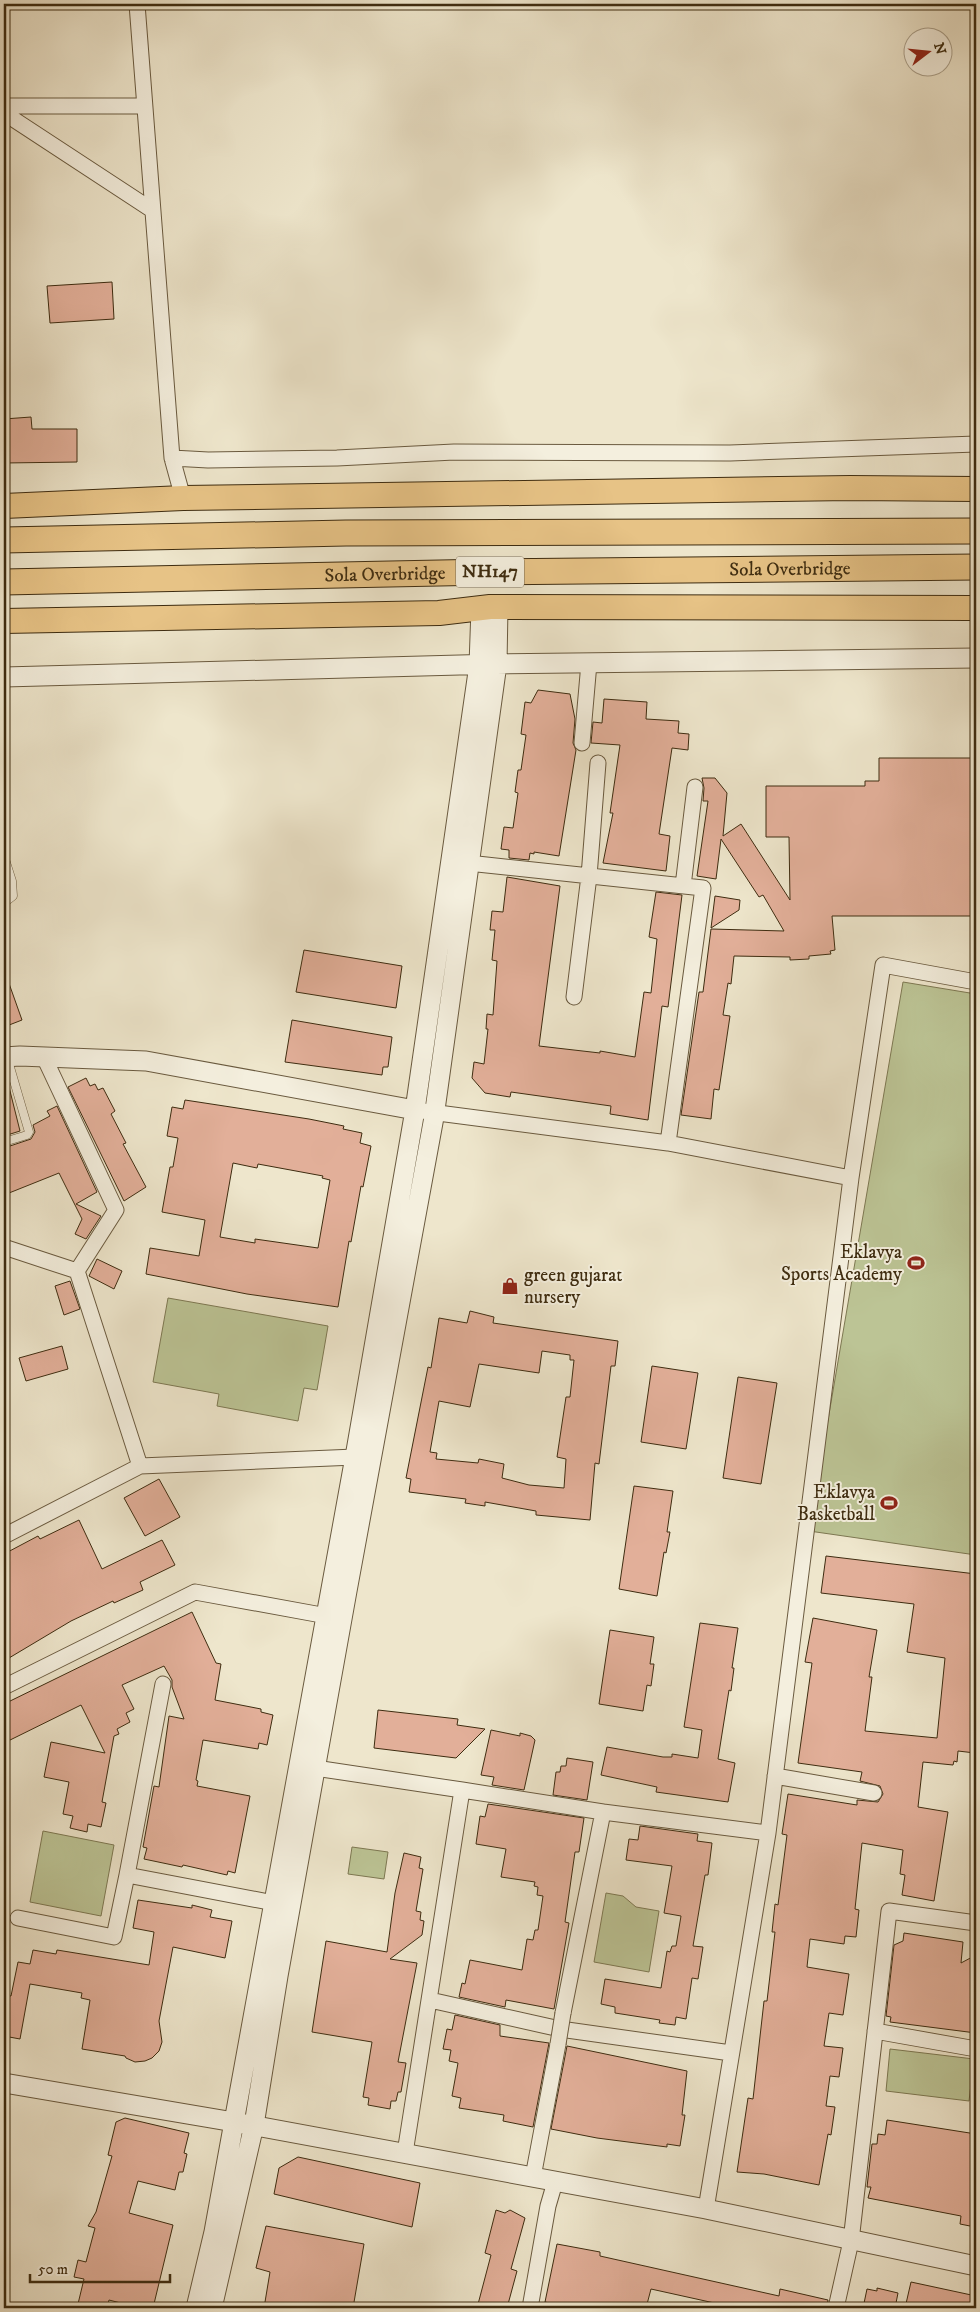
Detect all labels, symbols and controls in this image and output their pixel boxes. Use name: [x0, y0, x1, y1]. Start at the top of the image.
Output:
north arrow: [902, 28, 952, 78]
text: N: [929, 41, 950, 57]
road number: NH147: [456, 556, 524, 588]
street label: Sola Overbridge: [729, 557, 851, 581]
street label: Sola Overbridge: [324, 561, 446, 587]
place label: Eklavya Sports Academy: [781, 1241, 903, 1286]
sports icon: Eklavya Sports Academy: [906, 1253, 926, 1273]
place label: green gujarat nursery: [524, 1264, 622, 1309]
shop icon: green gujarat nursery: [500, 1276, 520, 1296]
place label: Eklavya Basketball: [797, 1481, 875, 1526]
sports icon: Eklavya Basketball: [879, 1493, 899, 1513]
scale bar: [30, 2252, 170, 2284]
text: 50 m: [38, 2260, 68, 2279]

